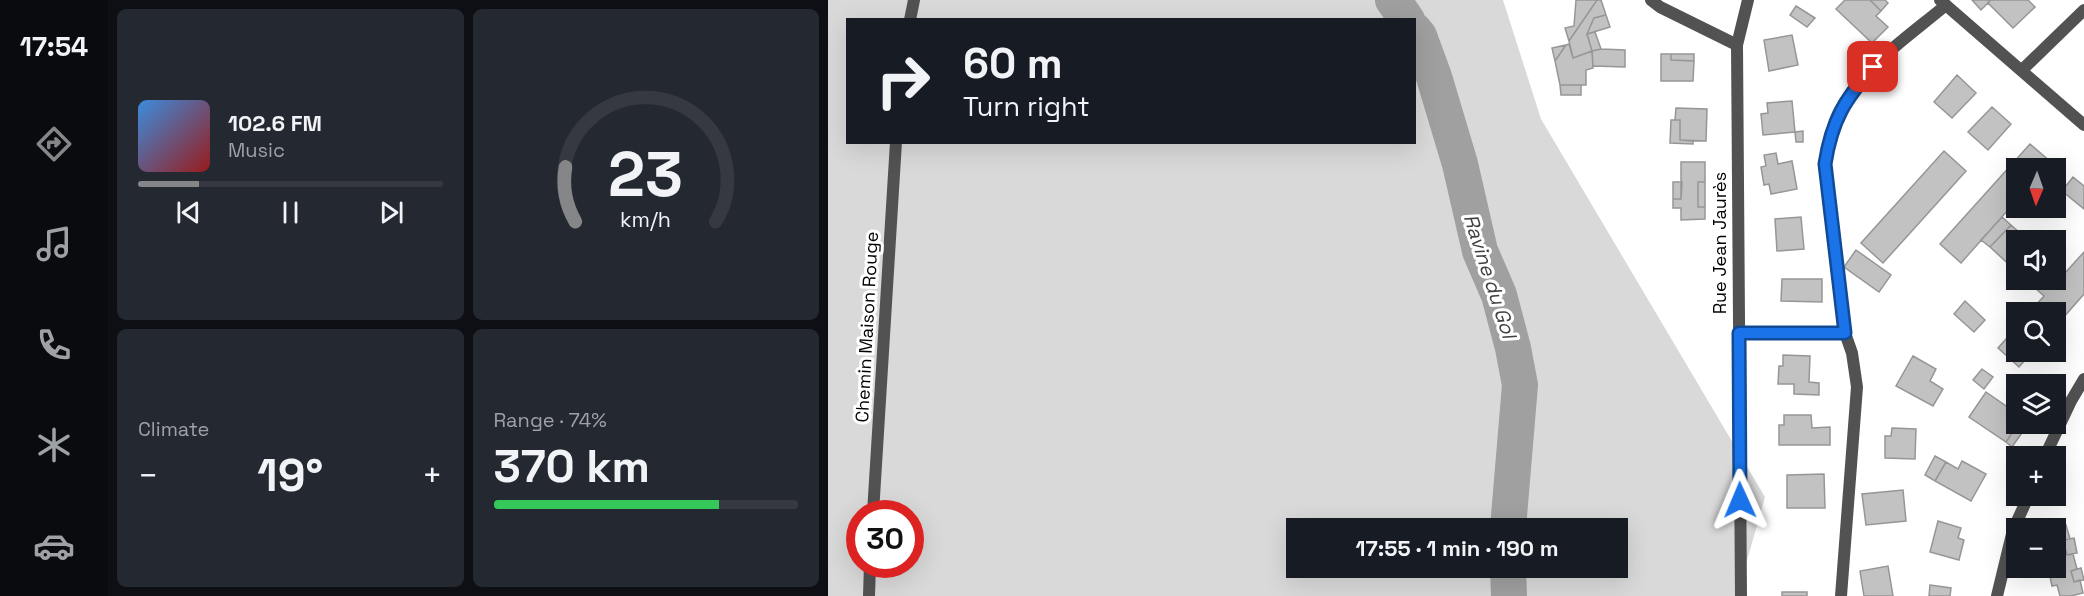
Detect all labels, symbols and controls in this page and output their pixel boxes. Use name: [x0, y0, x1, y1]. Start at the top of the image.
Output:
text: 17:54: [20, 29, 88, 64]
text: 60 m: [963, 37, 1063, 90]
pin: [1847, 41, 1898, 92]
icon: right: [864, 42, 942, 120]
icon: arrive: [1856, 50, 1889, 83]
text: Turn right: [963, 89, 1090, 124]
text: 102.6 FM: [228, 109, 322, 137]
icon: directions: [33, 123, 75, 165]
text: 23: [608, 135, 683, 214]
text: Music: [228, 137, 285, 163]
north arrow: [2006, 158, 2066, 218]
map controls: [2006, 158, 2066, 578]
street label: Rue Jean Jaurès: [1708, 172, 1731, 314]
icon: previous: [172, 196, 205, 229]
icon: pause: [274, 196, 307, 229]
icon: next: [375, 196, 408, 229]
text: km/h: [620, 206, 671, 233]
water label: Ravine du Gol: [1458, 211, 1523, 343]
icon: music: [33, 223, 75, 265]
button: sound: [2006, 230, 2066, 290]
street label: Chemin Maison Rouge: [850, 231, 883, 423]
button: search: [2006, 302, 2066, 362]
icon: phone: [33, 324, 75, 366]
button: layers: [2006, 374, 2066, 434]
text: Range · 74%: [494, 407, 607, 433]
text: Climate: [138, 416, 209, 442]
icon: climate: [33, 424, 75, 466]
text: 370 km: [494, 438, 650, 495]
button: +: [2006, 446, 2066, 506]
text: 19°: [257, 447, 323, 504]
text: −: [138, 455, 158, 497]
text: +: [422, 455, 442, 497]
position arrow: [1708, 468, 1772, 532]
speed limit sign: 30: [846, 500, 924, 578]
button: −: [2006, 518, 2066, 578]
icon: car: [33, 525, 75, 567]
text: 17:55 · 1 min · 190 m: [1356, 534, 1558, 562]

